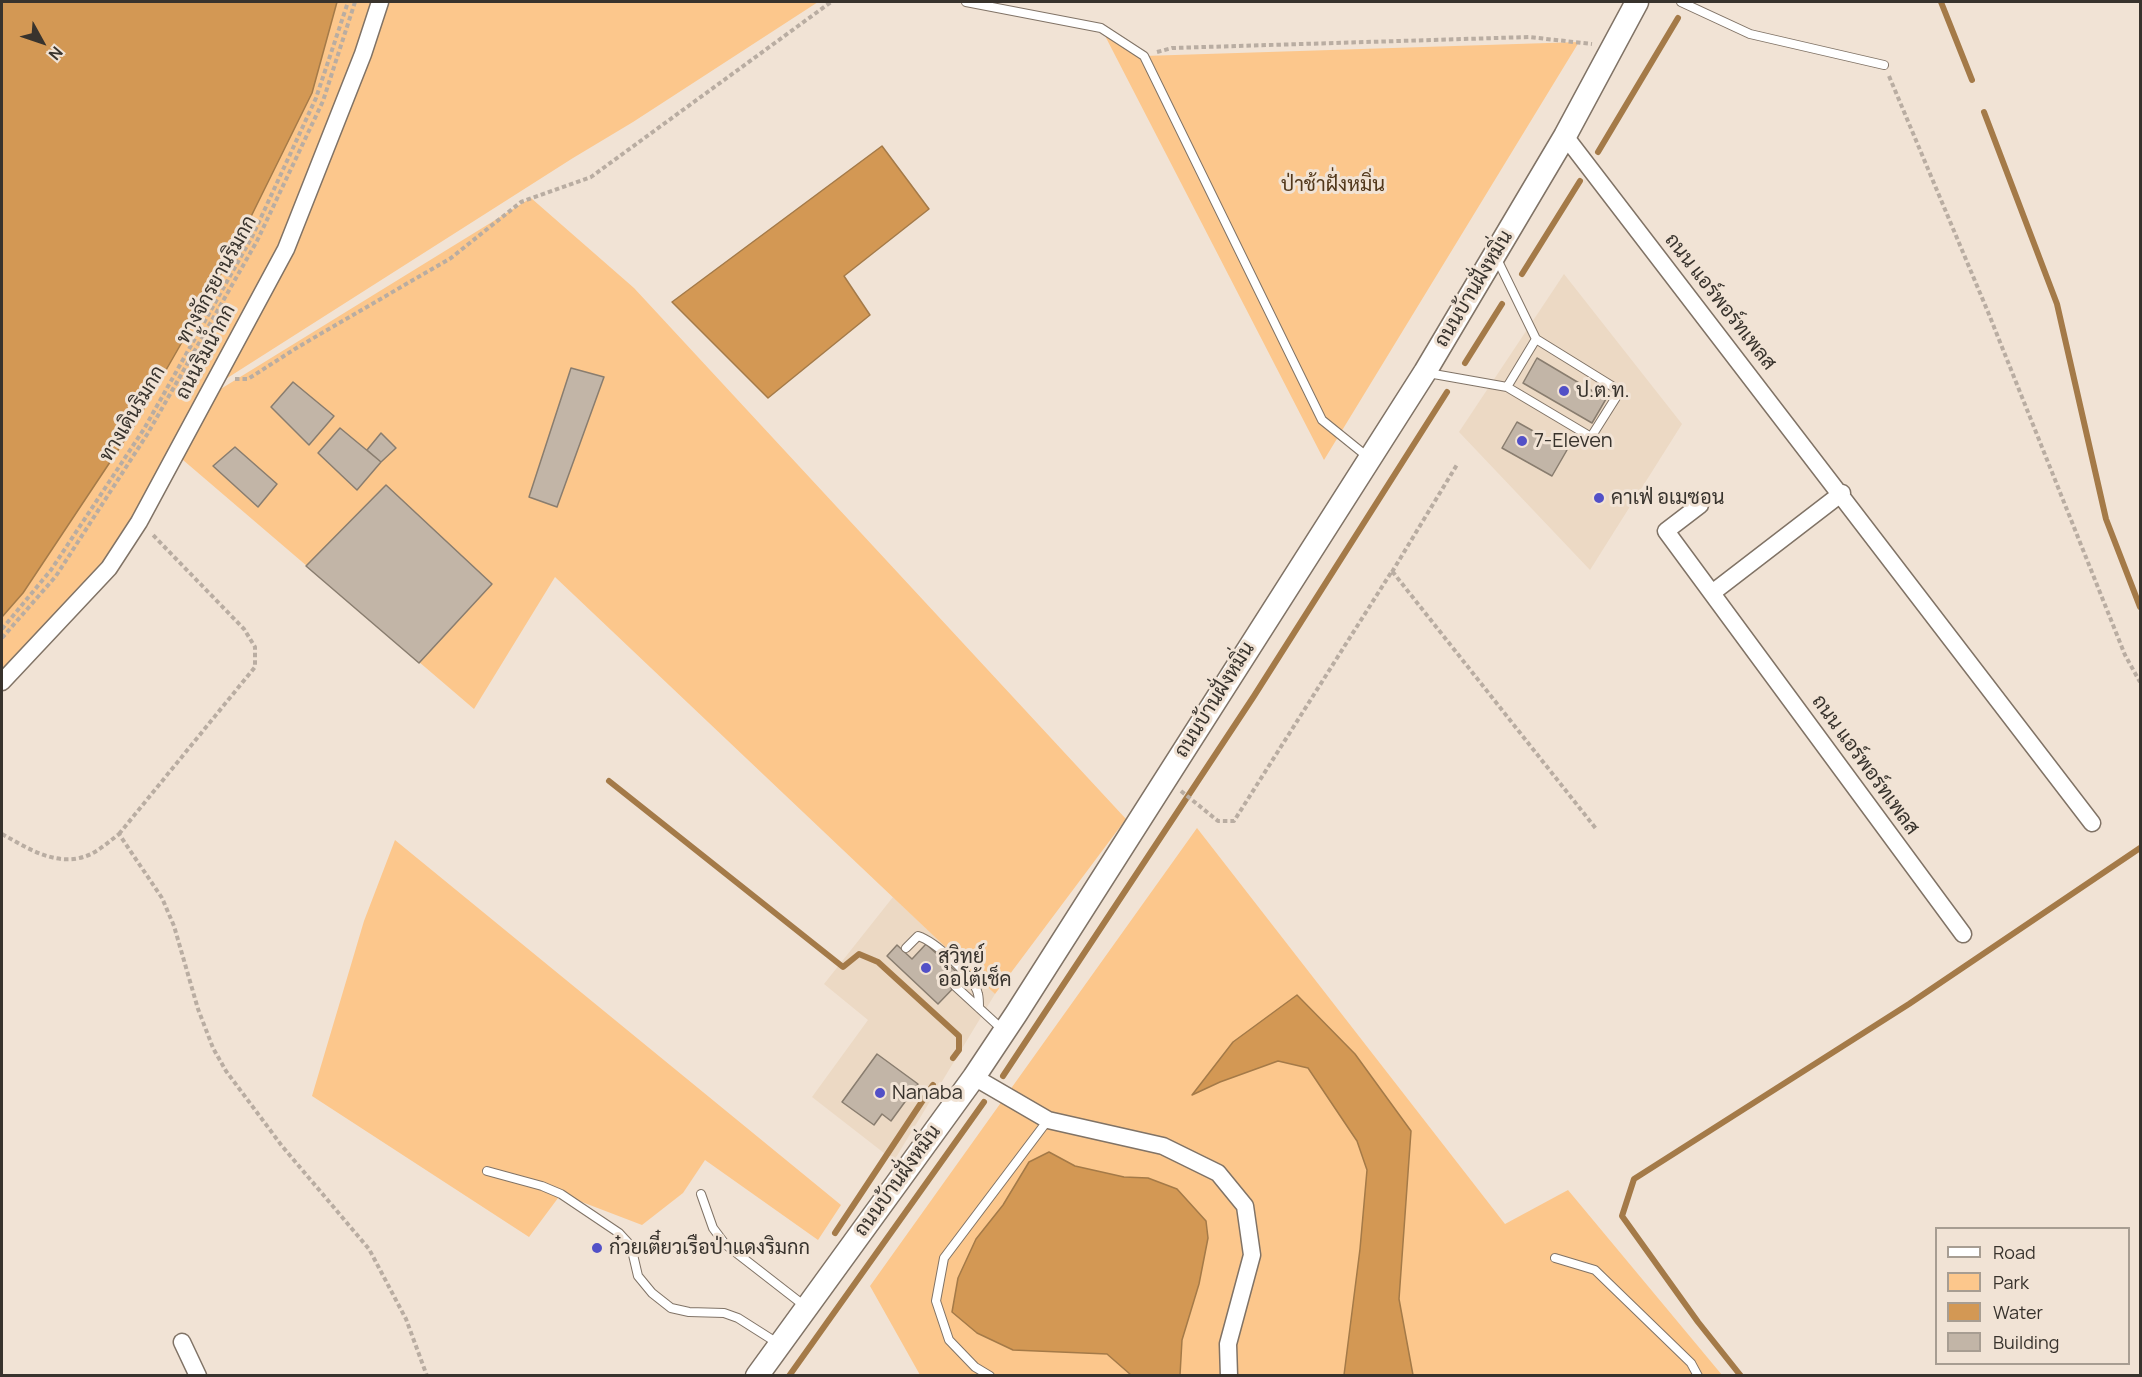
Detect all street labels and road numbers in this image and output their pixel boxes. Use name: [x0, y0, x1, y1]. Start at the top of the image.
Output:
street label: ทางจักรยานริมกก: [172, 212, 262, 348]
street label: ถนนบ้านฝั่งหมิ่น: [1430, 226, 1518, 352]
street label: ถนน แอร์พอร์ทเพลส: [1659, 229, 1781, 375]
street label: ถนนริมน้ำกก: [171, 300, 241, 404]
street label: ทางเดินริมกก: [95, 362, 171, 466]
street label: ถนนบ้านฝั่งหมิ่น: [1170, 638, 1260, 762]
street label: ถนน แอร์พอร์ทเพลส: [1806, 690, 1924, 840]
street label: ถนนบ้านฝั่งหมิ่น: [850, 1121, 946, 1241]

